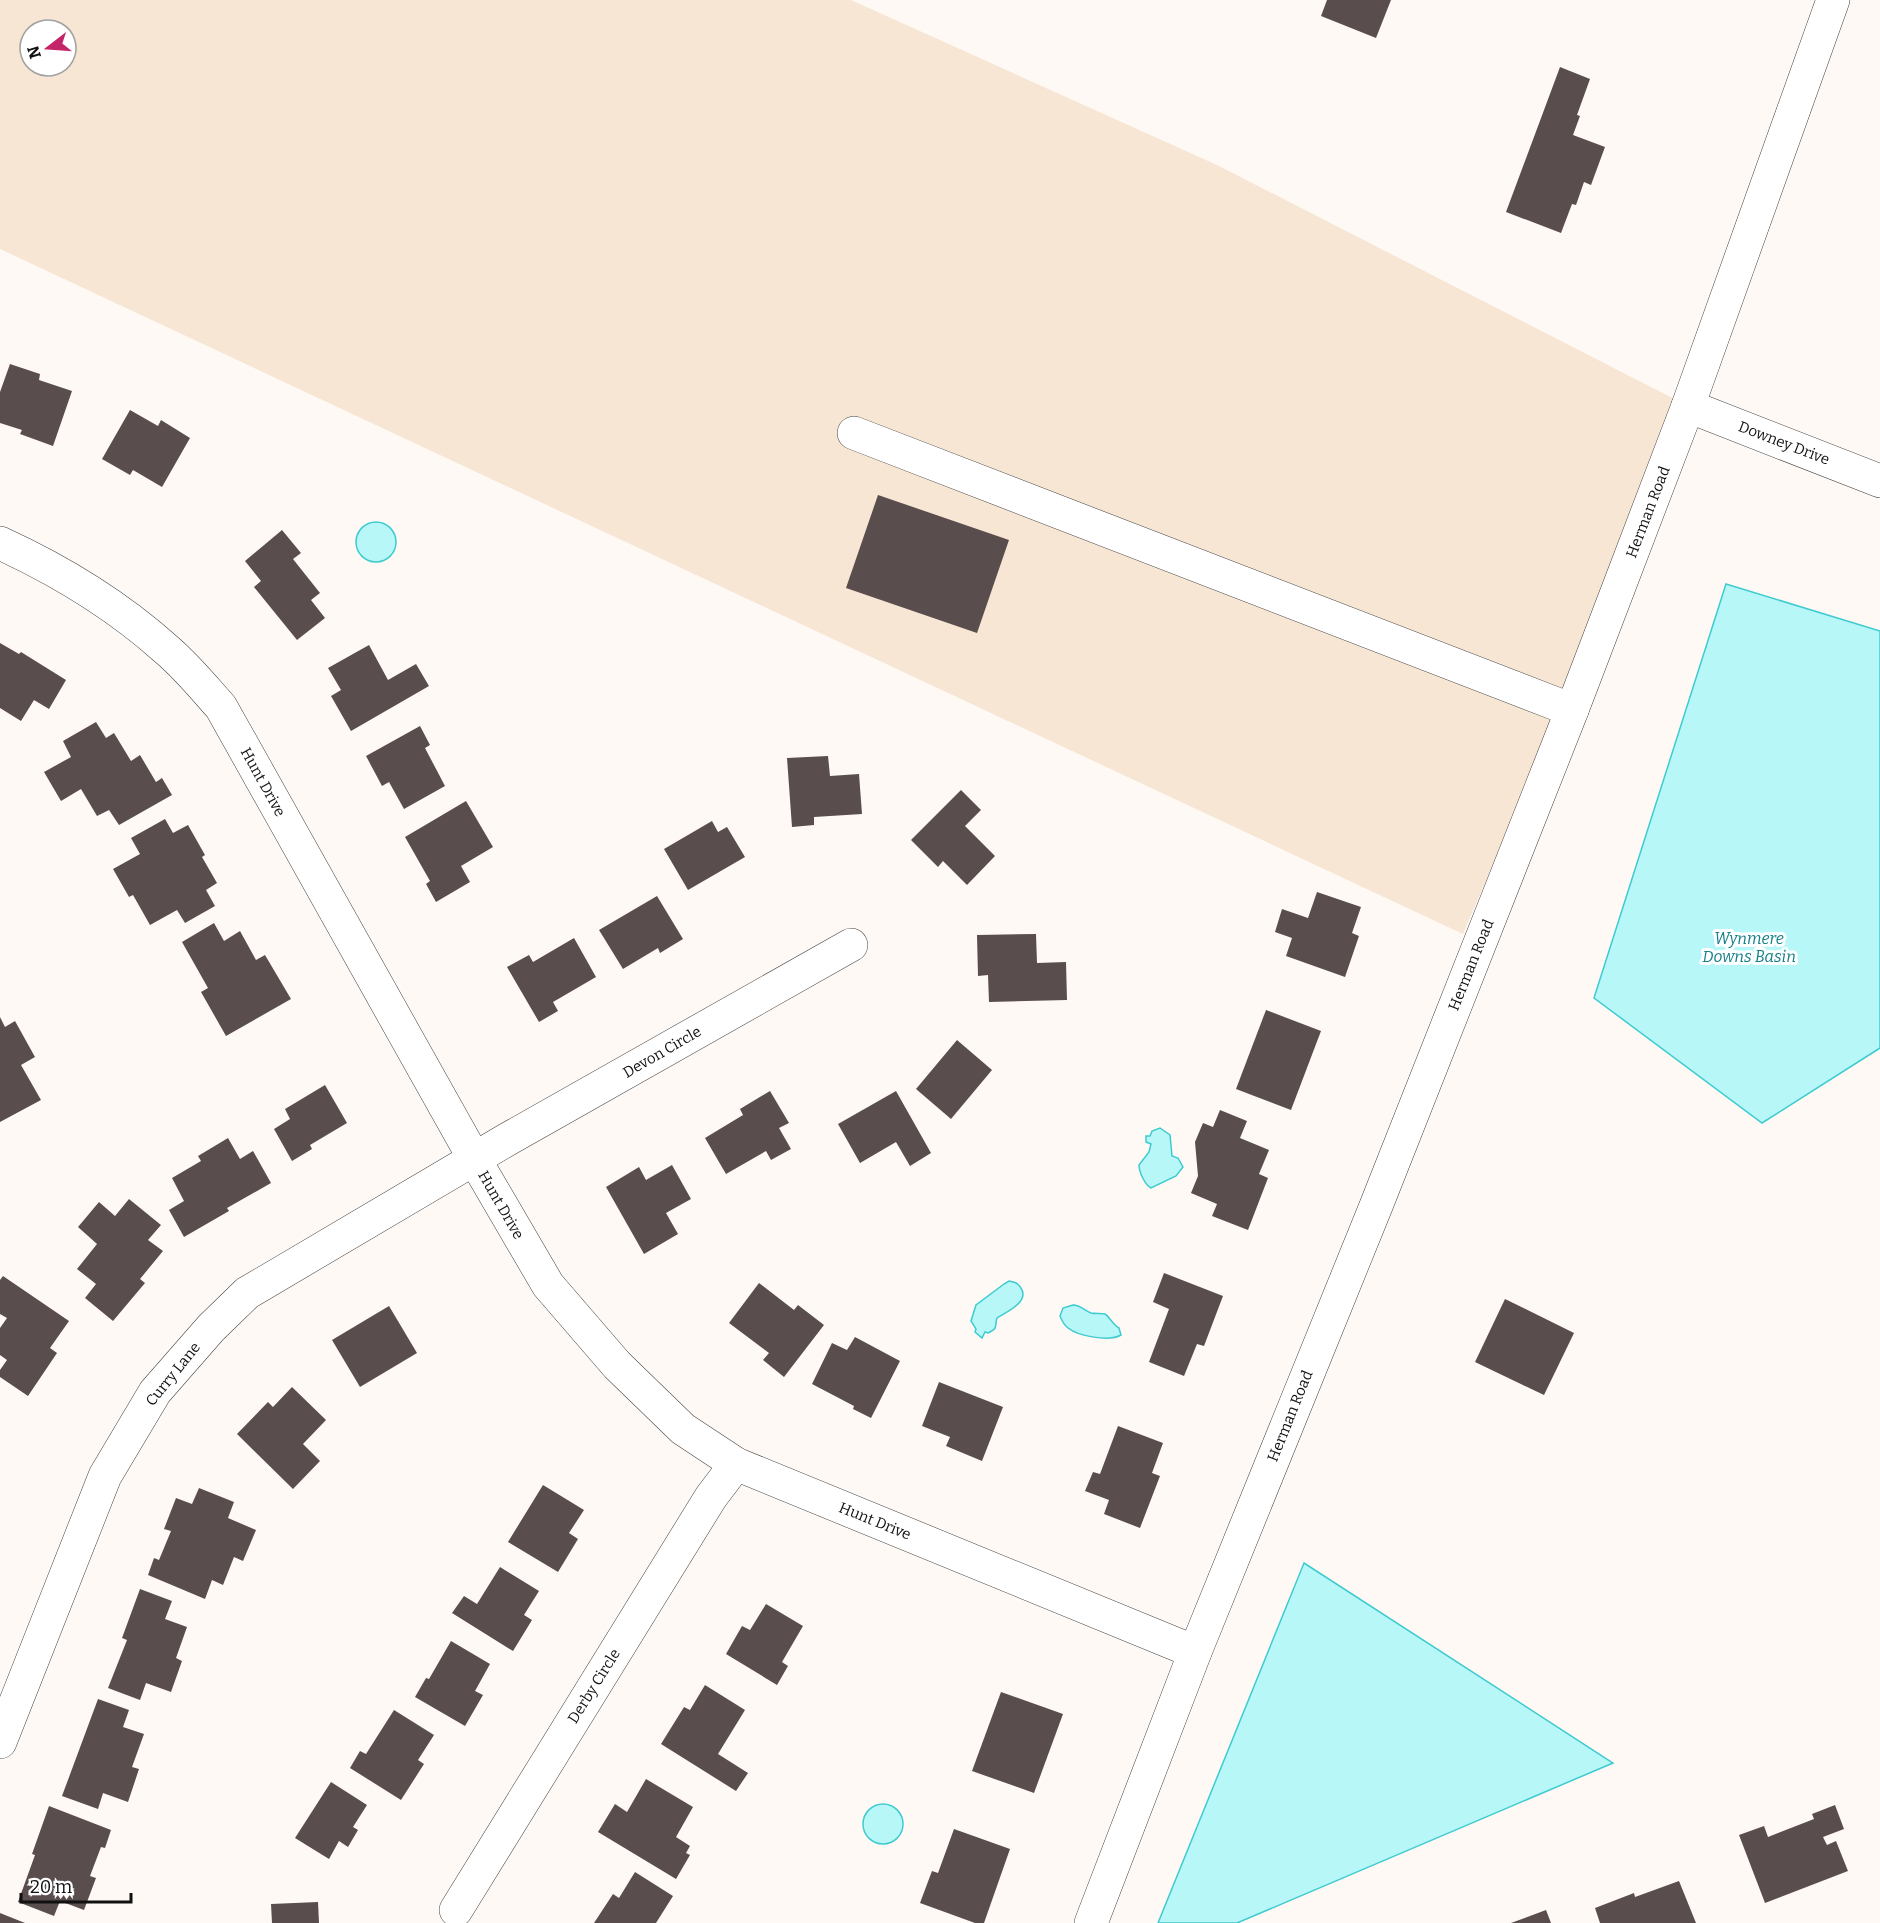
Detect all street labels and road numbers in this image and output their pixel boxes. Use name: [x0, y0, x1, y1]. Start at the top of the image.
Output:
street label: Downey Drive: [1736, 417, 1832, 469]
street label: Herman Road: [1622, 464, 1674, 560]
street label: Hunt Drive: [237, 744, 289, 820]
street label: Herman Road: [1445, 917, 1497, 1013]
street label: Devon Circle: [620, 1022, 704, 1082]
street label: Hunt Drive: [474, 1168, 528, 1242]
street label: Curry Lane: [142, 1339, 204, 1409]
street label: Herman Road: [1264, 1368, 1316, 1464]
street label: Hunt Drive: [836, 1498, 914, 1544]
street label: Derby Circle: [564, 1645, 624, 1727]

